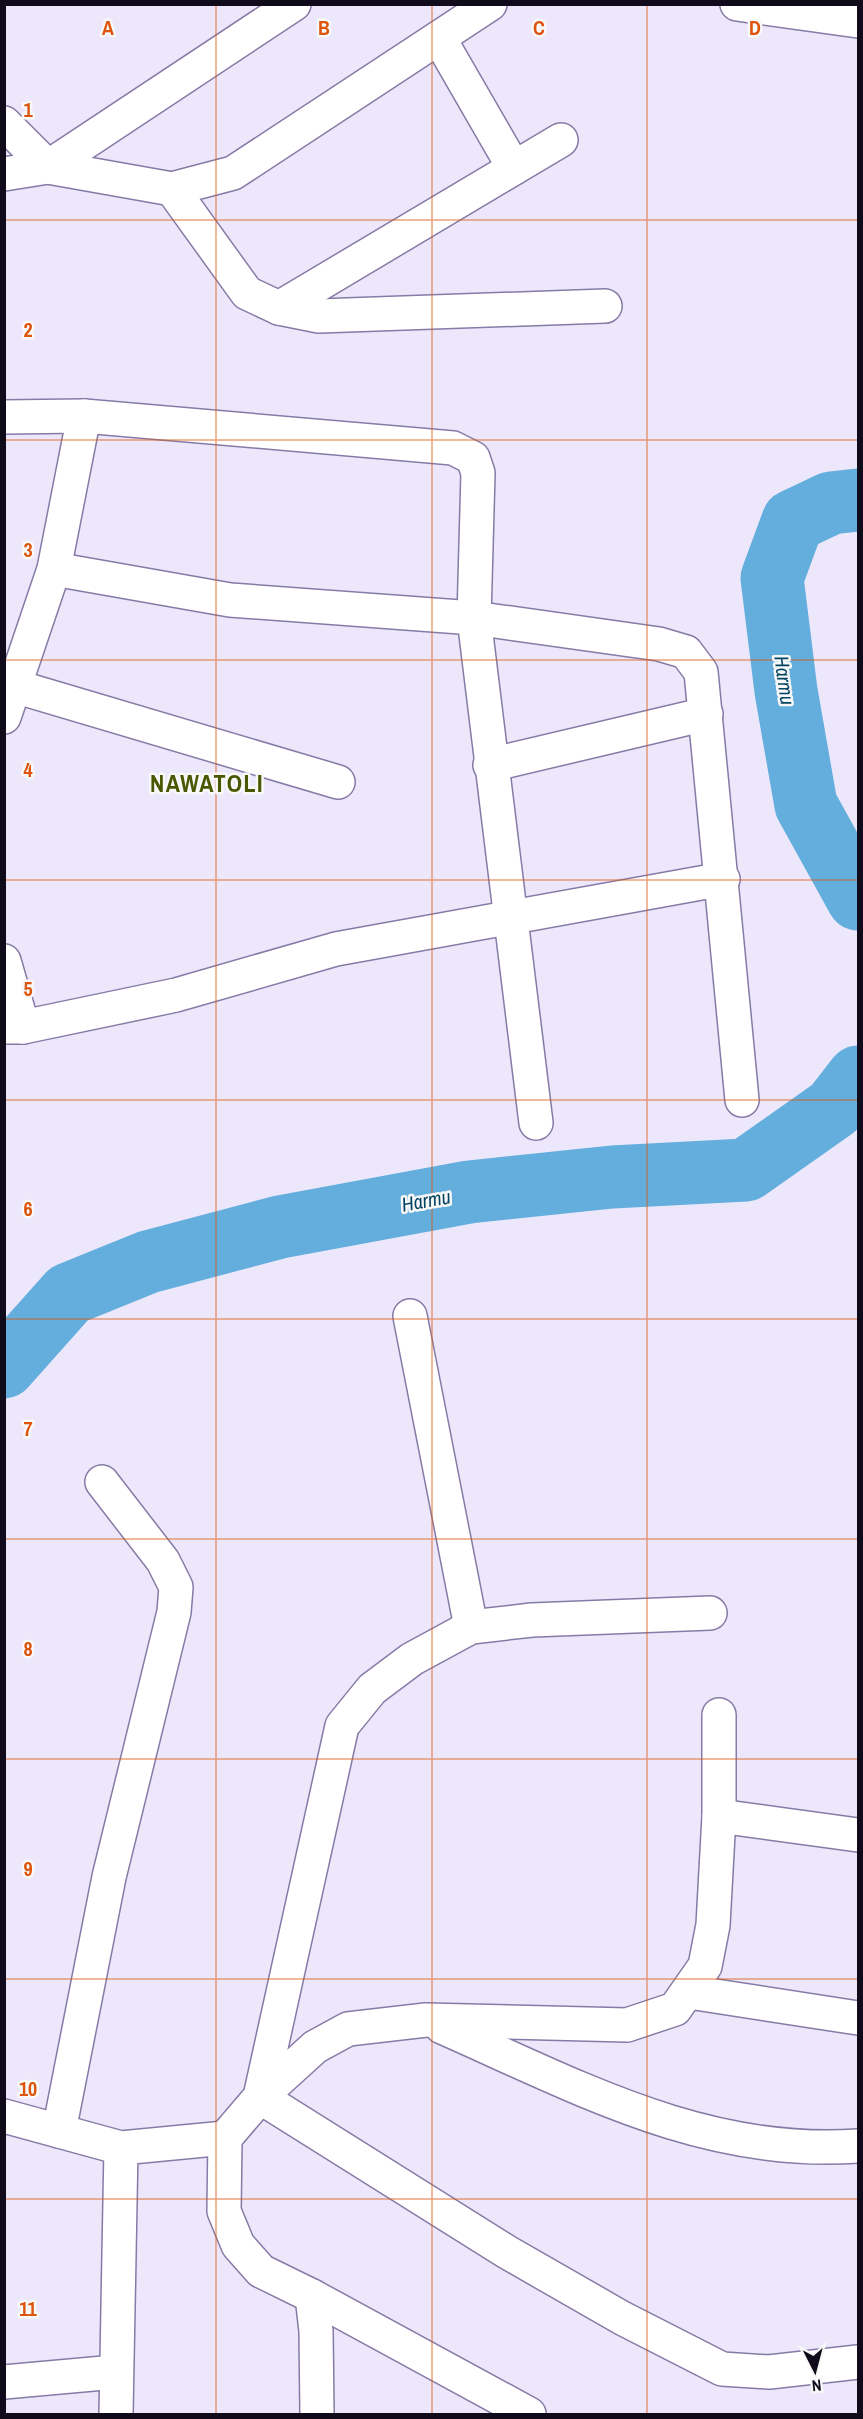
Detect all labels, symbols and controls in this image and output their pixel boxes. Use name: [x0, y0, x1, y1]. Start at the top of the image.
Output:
text: A: [102, 14, 114, 41]
text: B: [318, 14, 330, 41]
text: C: [533, 14, 545, 41]
text: D: [749, 14, 761, 41]
text: 1: [23, 96, 33, 123]
text: 2: [23, 316, 33, 343]
text: 3: [23, 536, 33, 563]
water label: Harmu: [768, 654, 802, 706]
text: 4: [23, 756, 33, 783]
district label: NAWATOLI: [150, 767, 264, 799]
text: 5: [23, 975, 33, 1002]
water label: Harmu: [399, 1182, 453, 1218]
text: 6: [23, 1195, 33, 1222]
text: 7: [23, 1415, 33, 1442]
text: 8: [23, 1635, 33, 1662]
text: 9: [23, 1855, 33, 1882]
text: 10: [19, 2075, 37, 2102]
text: 11: [19, 2295, 38, 2322]
north arrow: [785, 2341, 845, 2401]
text: N: [811, 2374, 822, 2397]

